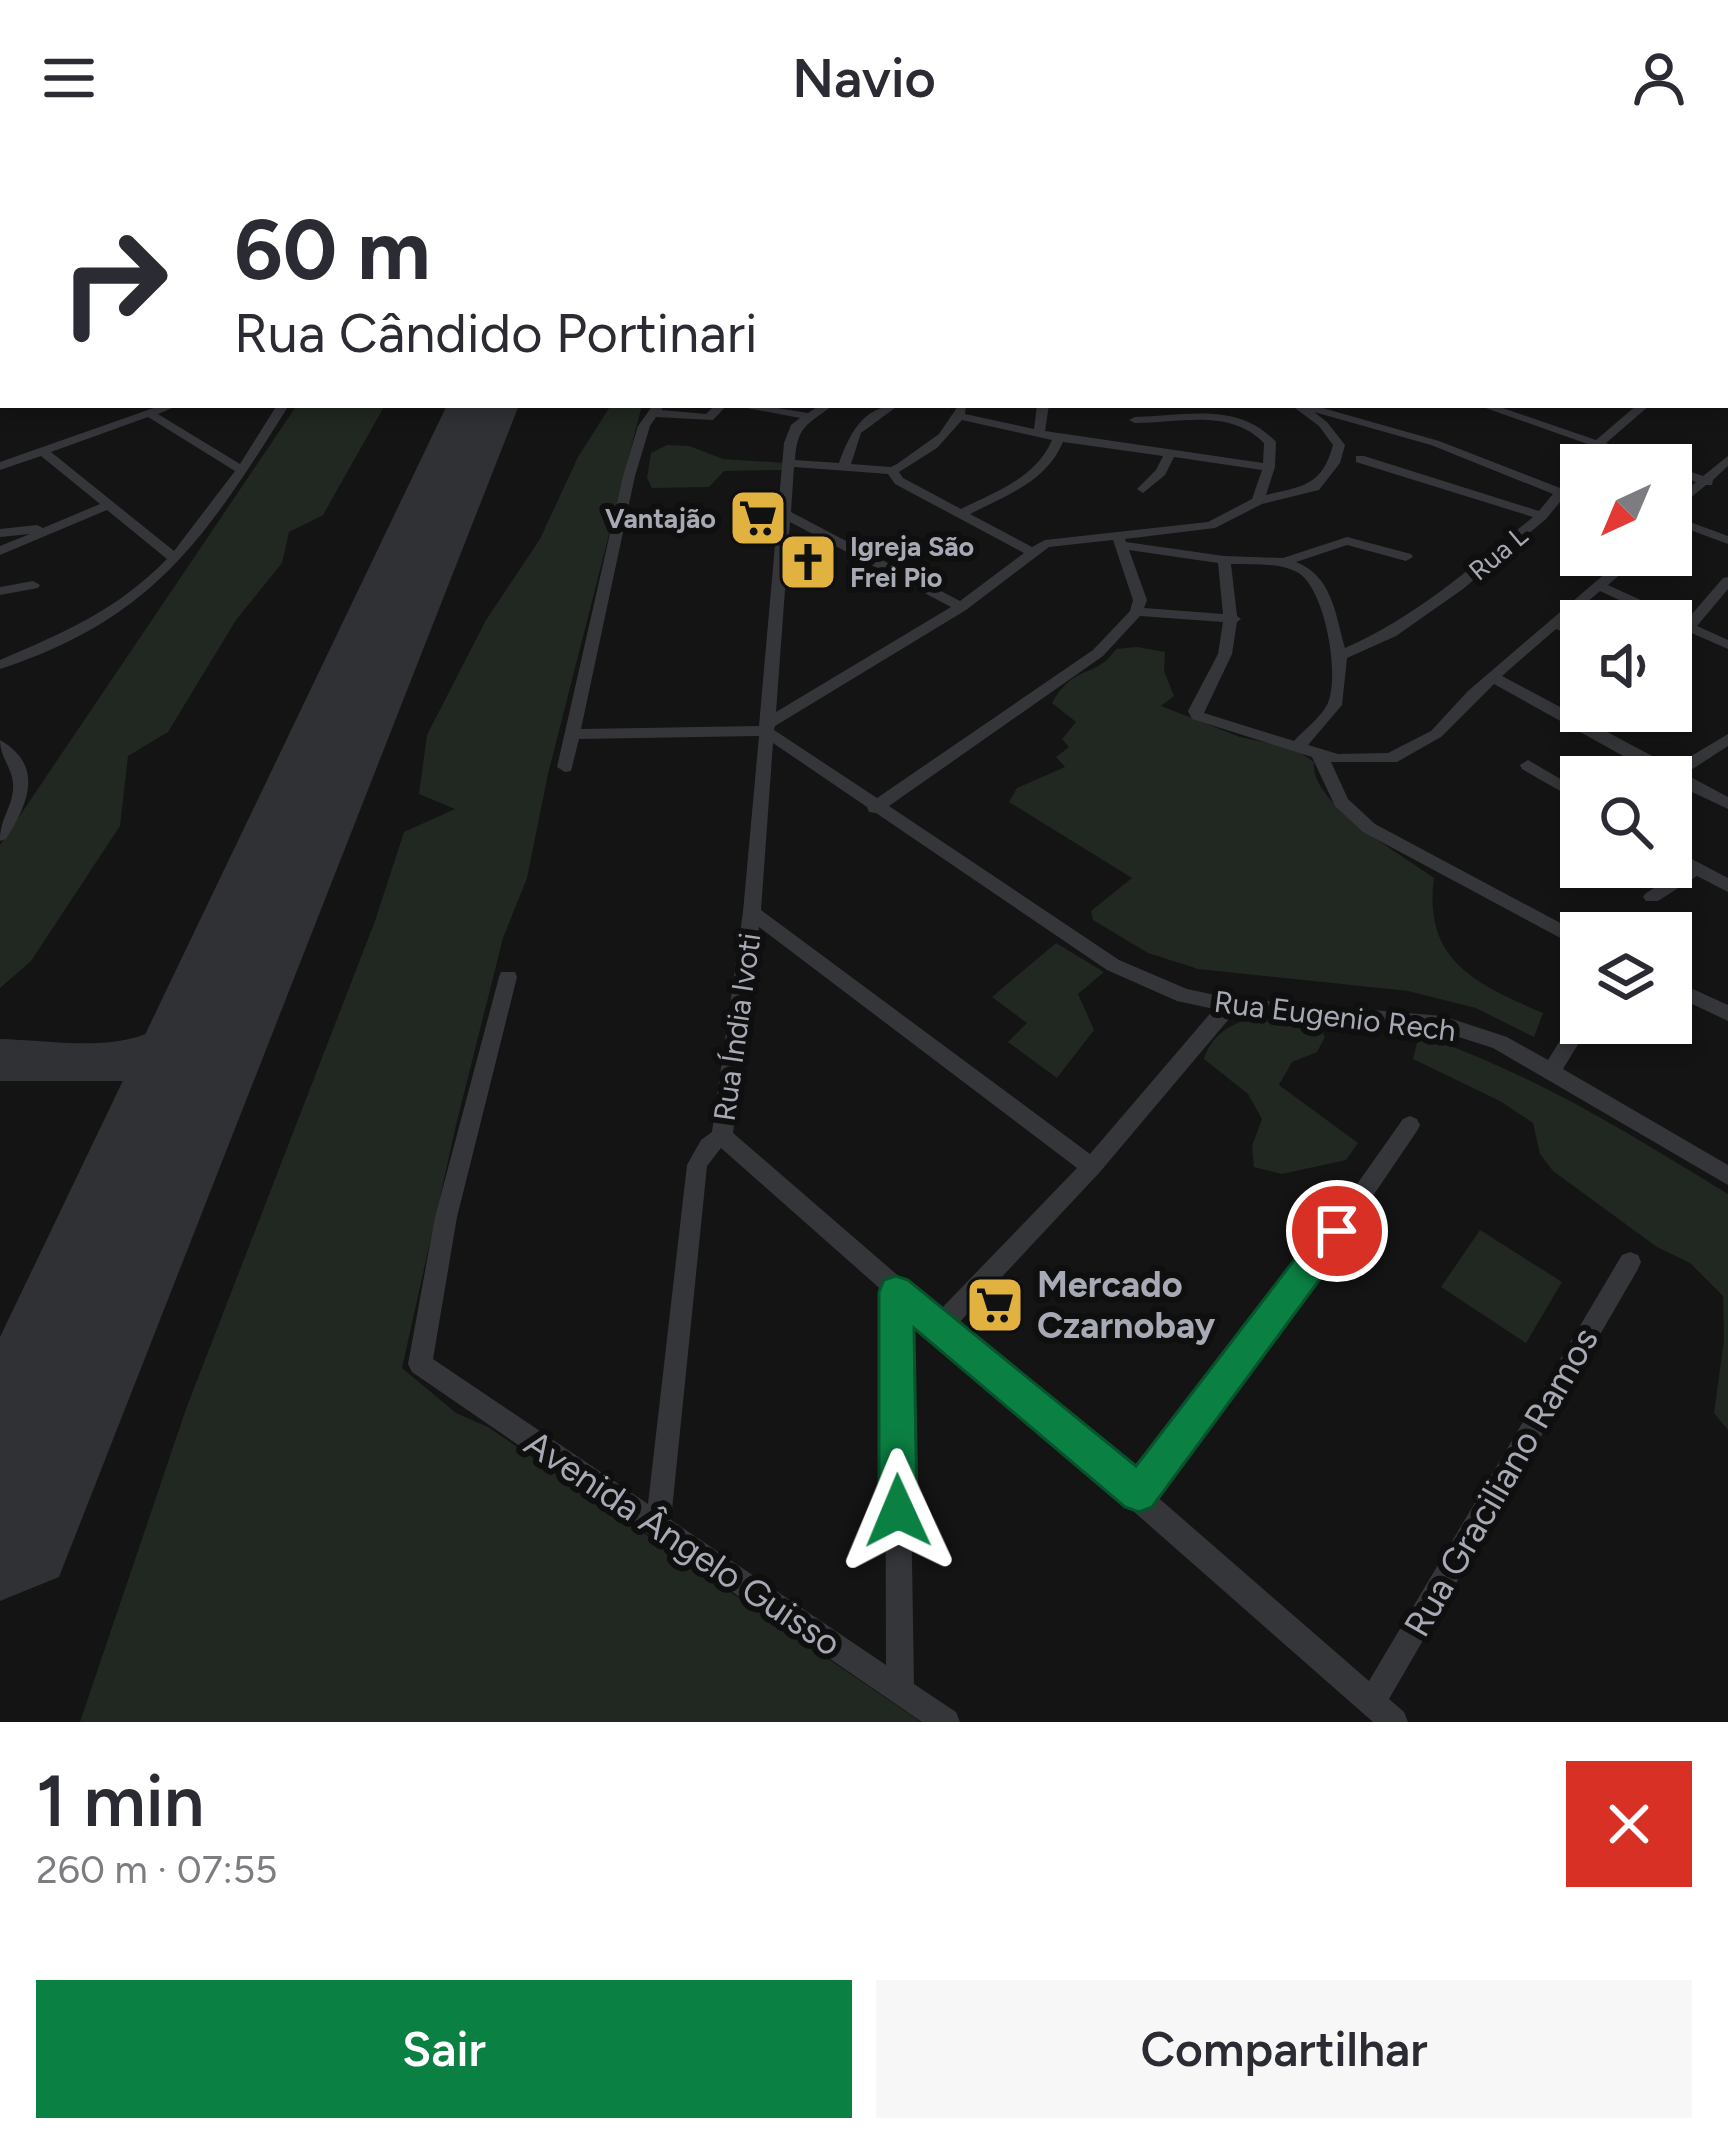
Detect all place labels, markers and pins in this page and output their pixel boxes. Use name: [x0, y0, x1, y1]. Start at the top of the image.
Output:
supermarket icon: Vantajão: [727, 487, 789, 549]
place label: Vantajão: [605, 502, 716, 535]
place label: Igreja São Frei Pio: [850, 530, 974, 594]
church icon: Igreja São Frei Pio: [777, 531, 839, 593]
pin: [1286, 1180, 1388, 1282]
place label: Mercado Czarnobay: [1037, 1263, 1216, 1347]
supermarket icon: Mercado Czarnobay: [964, 1274, 1026, 1336]

